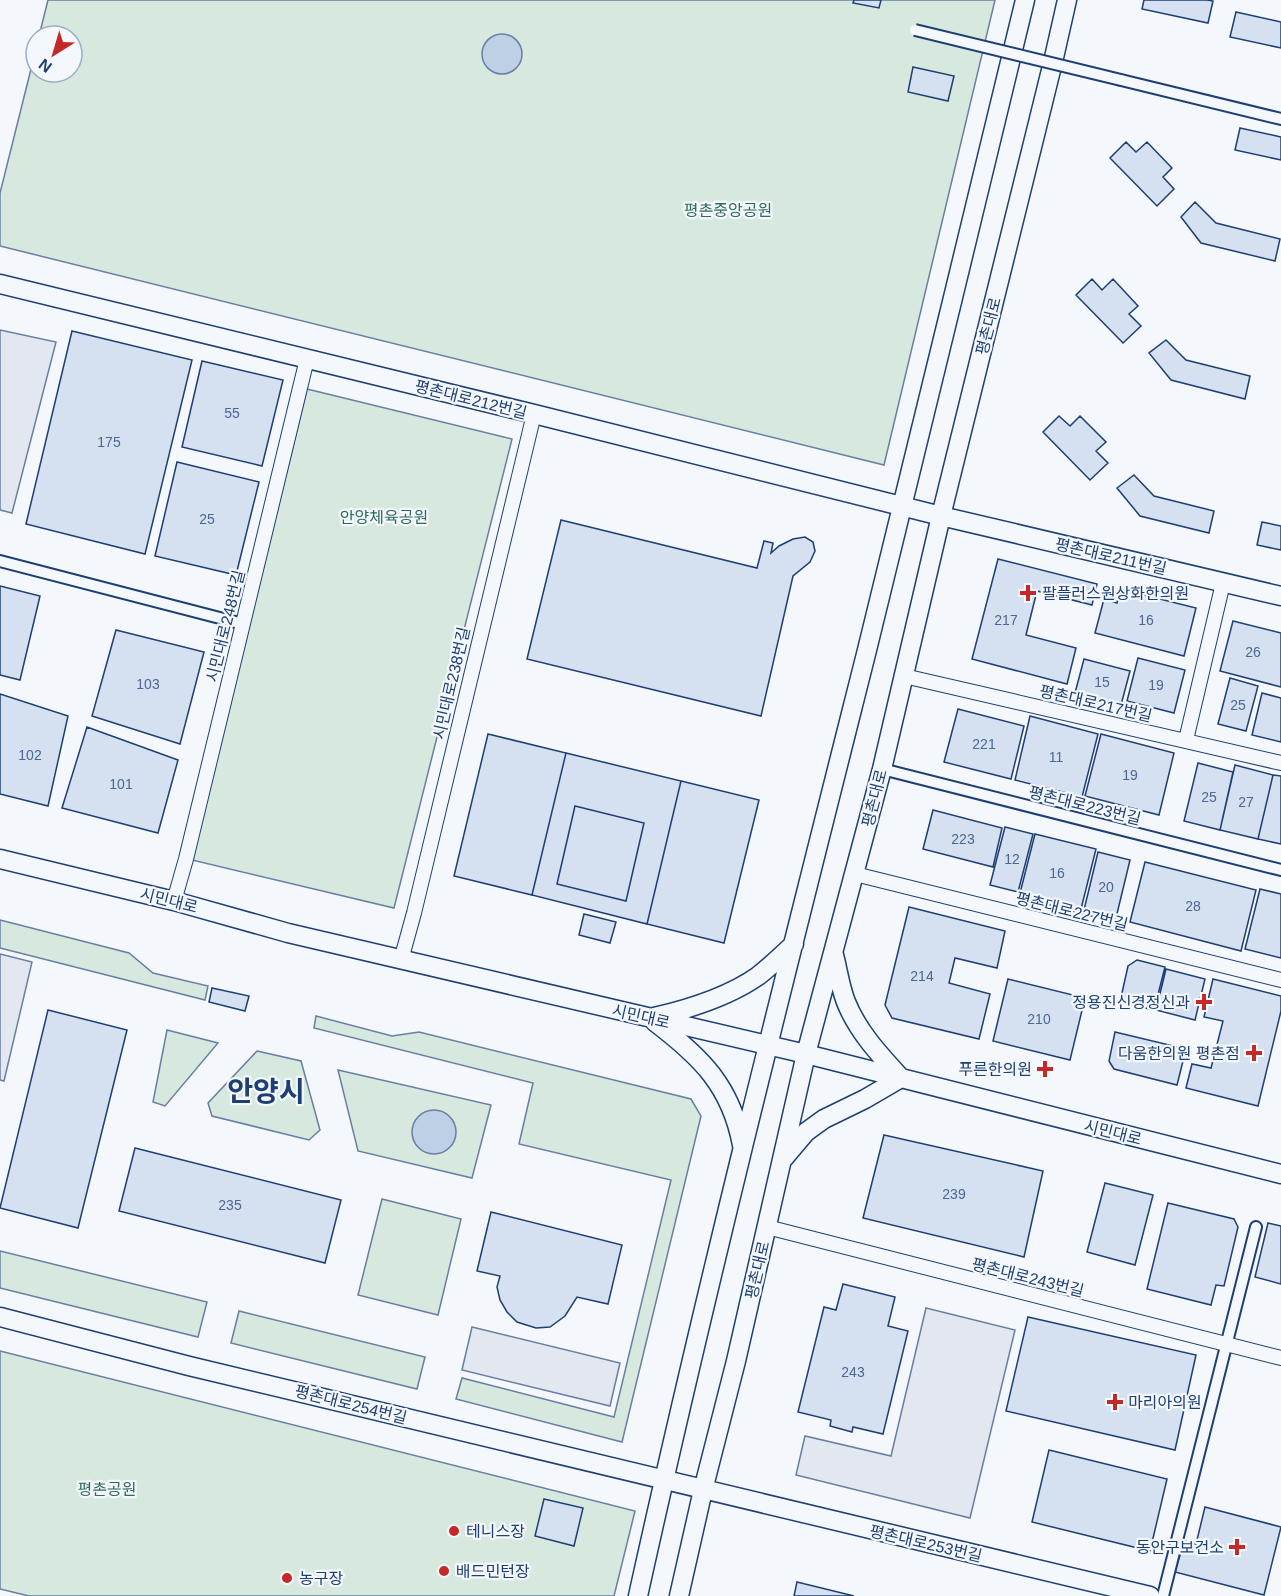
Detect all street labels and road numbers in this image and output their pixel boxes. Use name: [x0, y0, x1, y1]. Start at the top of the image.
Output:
street label: 평촌대로: [973, 295, 1004, 357]
street label: 평촌대로212번길: [413, 377, 529, 422]
street label: 평촌대로211번길: [1054, 535, 1168, 578]
street label: 시민대로248번길: [203, 568, 248, 684]
street label: 시민대로238번길: [430, 625, 473, 741]
street label: 평촌대로217번길: [1038, 682, 1154, 725]
street label: 평촌대로: [859, 767, 890, 829]
street label: 평촌대로223번길: [1027, 783, 1143, 828]
street label: 시민대로: [138, 885, 200, 916]
street label: 평촌대로227번길: [1014, 889, 1130, 934]
street label: 시민대로: [610, 1002, 672, 1031]
street label: 시민대로: [1082, 1117, 1144, 1148]
street label: 평촌대로: [743, 1239, 772, 1301]
street label: 평촌대로243번길: [970, 1255, 1086, 1300]
street label: 평촌대로254번길: [293, 1382, 409, 1427]
street label: 평촌대로253번길: [868, 1522, 984, 1565]

